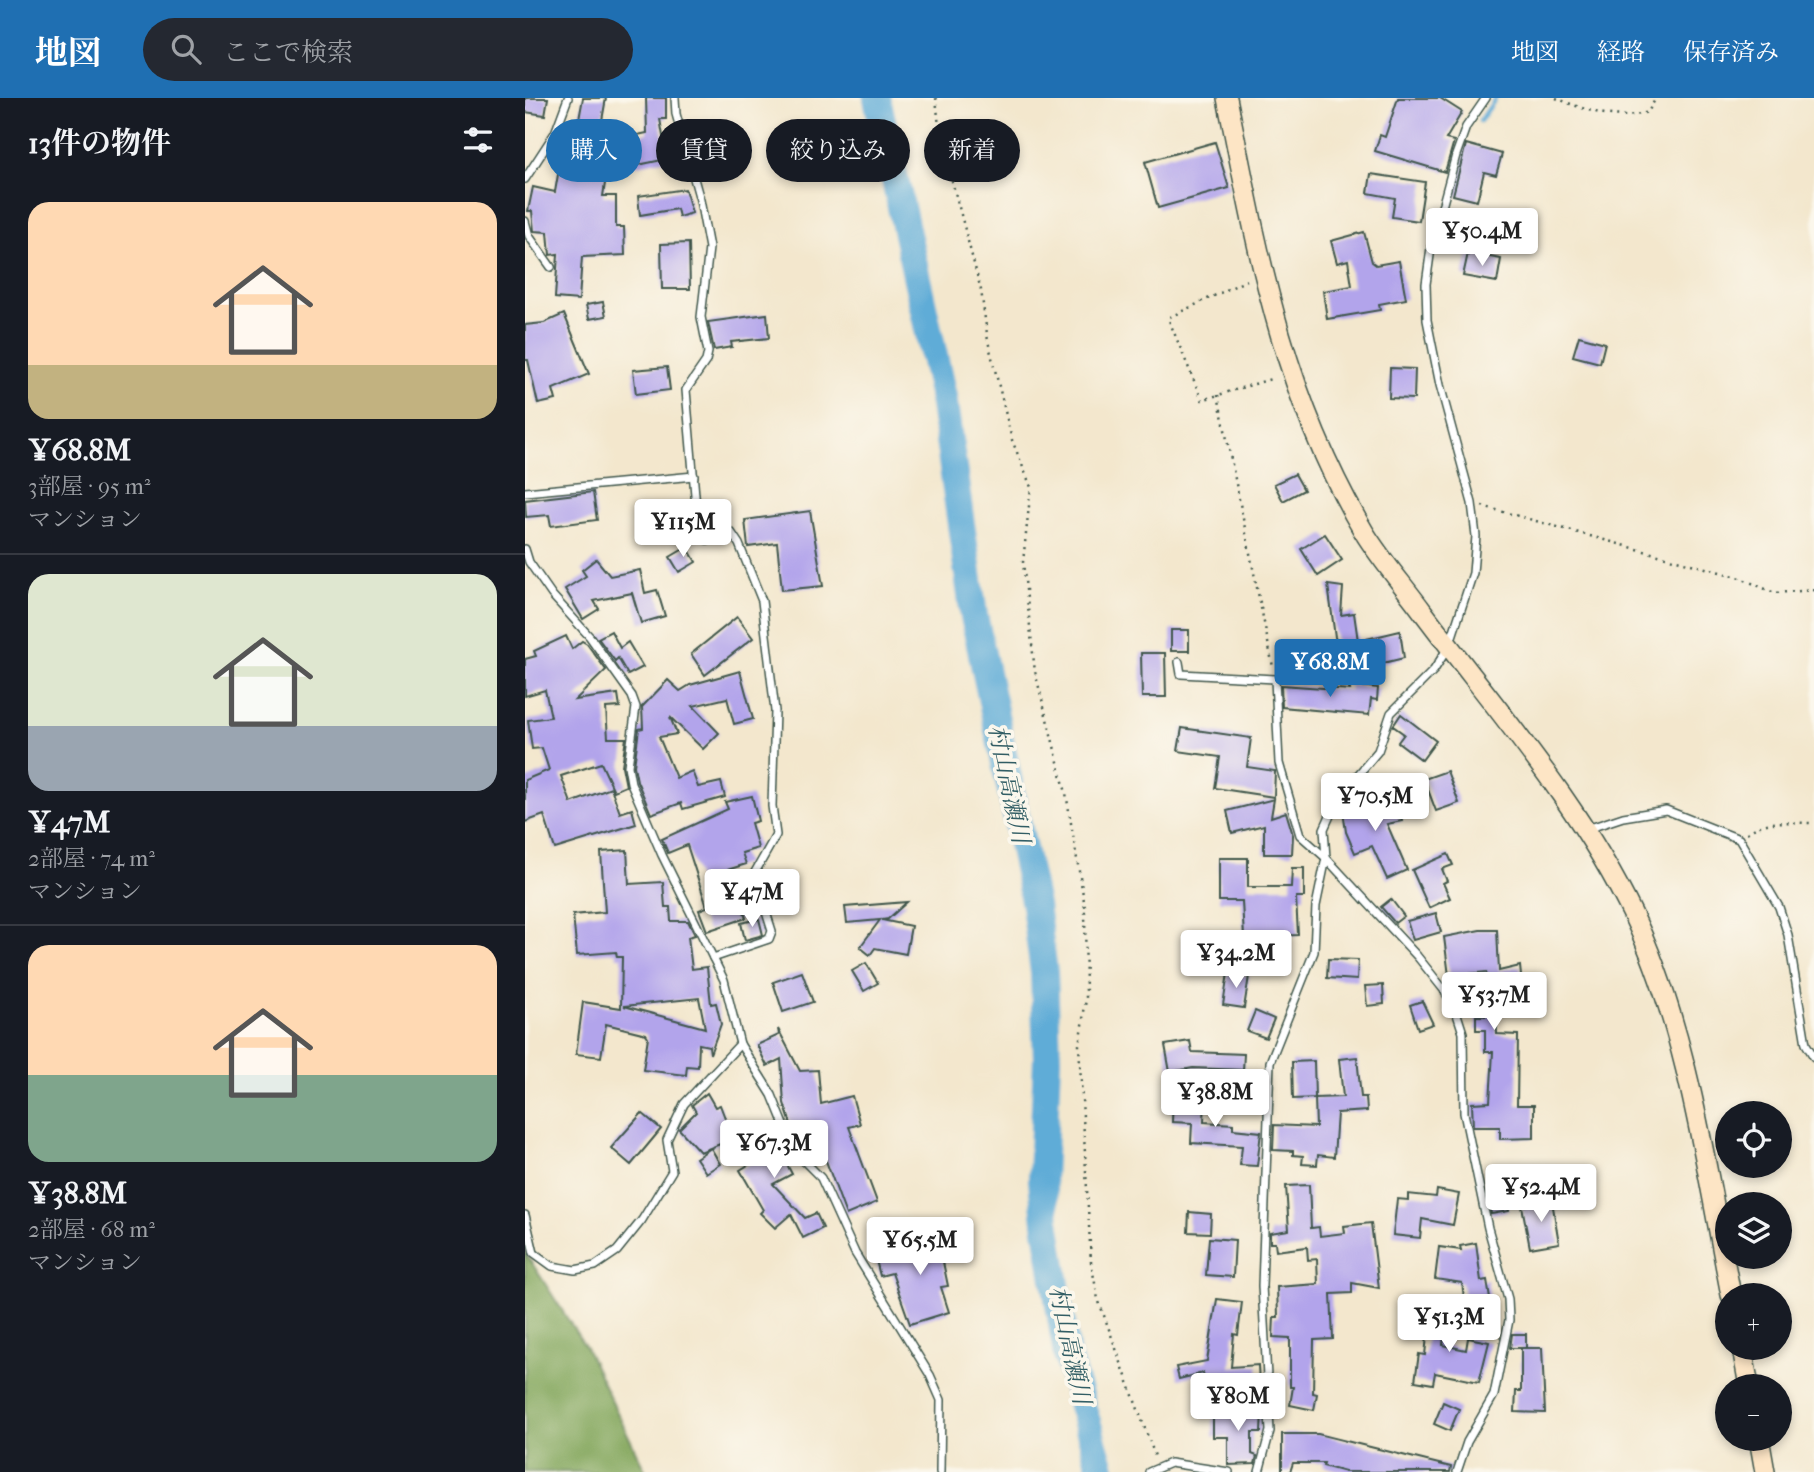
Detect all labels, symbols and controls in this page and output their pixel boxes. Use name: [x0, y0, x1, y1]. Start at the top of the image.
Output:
search box: [143, 18, 633, 81]
icon: search: [167, 30, 205, 68]
text: 地図: [35, 34, 101, 73]
text: ここで検索: [223, 37, 353, 68]
text: 地図: [1511, 38, 1559, 66]
text: 経路: [1597, 38, 1645, 66]
text: 保存済み: [1683, 38, 1779, 66]
chip: 購入: [546, 119, 642, 182]
chip: 賃貸: [656, 119, 752, 182]
chip: 絞り込み: [766, 119, 910, 182]
chip: 新着: [924, 119, 1020, 182]
icon: filters: [459, 121, 497, 159]
text: 13件の物件: [28, 126, 171, 161]
pin: ¥50.4M: [1425, 208, 1539, 268]
text: ¥50.4M: [1442, 217, 1522, 244]
icon: home: [200, 247, 326, 373]
text: ¥68.8M: [28, 433, 131, 468]
text: 3部屋 · 95 m²: [28, 473, 150, 500]
pin: ¥115M: [634, 500, 732, 559]
text: マンション: [28, 506, 142, 533]
text: ¥115M: [650, 508, 716, 535]
icon: home: [200, 619, 326, 745]
pin: ¥68.8M: [1273, 640, 1387, 699]
text: ¥68.8M: [1291, 648, 1369, 675]
water label: 村山高瀬川: [983, 722, 1036, 849]
pin: ¥70.5M: [1318, 774, 1432, 833]
text: ¥70.5M: [1337, 782, 1413, 809]
text: ¥47M: [28, 805, 110, 840]
text: 2部屋 · 74 m²: [28, 845, 155, 872]
pin: ¥47M: [711, 870, 793, 929]
text: マンション: [28, 878, 142, 905]
text: ¥47M: [721, 878, 783, 905]
pin: ¥34.2M: [1179, 930, 1293, 990]
text: ¥34.2M: [1197, 939, 1275, 966]
pin: ¥53.7M: [1437, 972, 1551, 1032]
text: ¥53.7M: [1458, 981, 1530, 1008]
icon: home: [200, 990, 326, 1116]
pin: ¥38.8M: [1158, 1070, 1272, 1129]
text: ¥38.8M: [1177, 1078, 1253, 1105]
map controls: [1715, 1101, 1792, 1451]
button: locate: [1715, 1101, 1792, 1178]
pin: ¥67.3M: [717, 1121, 831, 1180]
text: ¥67.3M: [736, 1129, 812, 1156]
pin: ¥52.4M: [1484, 1164, 1598, 1224]
text: ¥52.4M: [1501, 1173, 1581, 1200]
text: ¥38.8M: [28, 1176, 127, 1211]
button: layers: [1715, 1192, 1792, 1269]
text: 2部屋 · 68 m²: [28, 1216, 155, 1243]
pin: ¥65.5M: [863, 1218, 977, 1277]
text: ¥65.5M: [883, 1226, 957, 1253]
text: マンション: [28, 1249, 142, 1276]
water label: 村山高瀬川: [1044, 1283, 1097, 1410]
button: +: [1715, 1283, 1792, 1360]
pin: ¥51.3M: [1392, 1294, 1506, 1354]
text: ¥51.3M: [1414, 1303, 1484, 1330]
pin: ¥80M: [1197, 1374, 1279, 1433]
button: −: [1715, 1374, 1792, 1451]
text: ¥80M: [1206, 1382, 1270, 1409]

